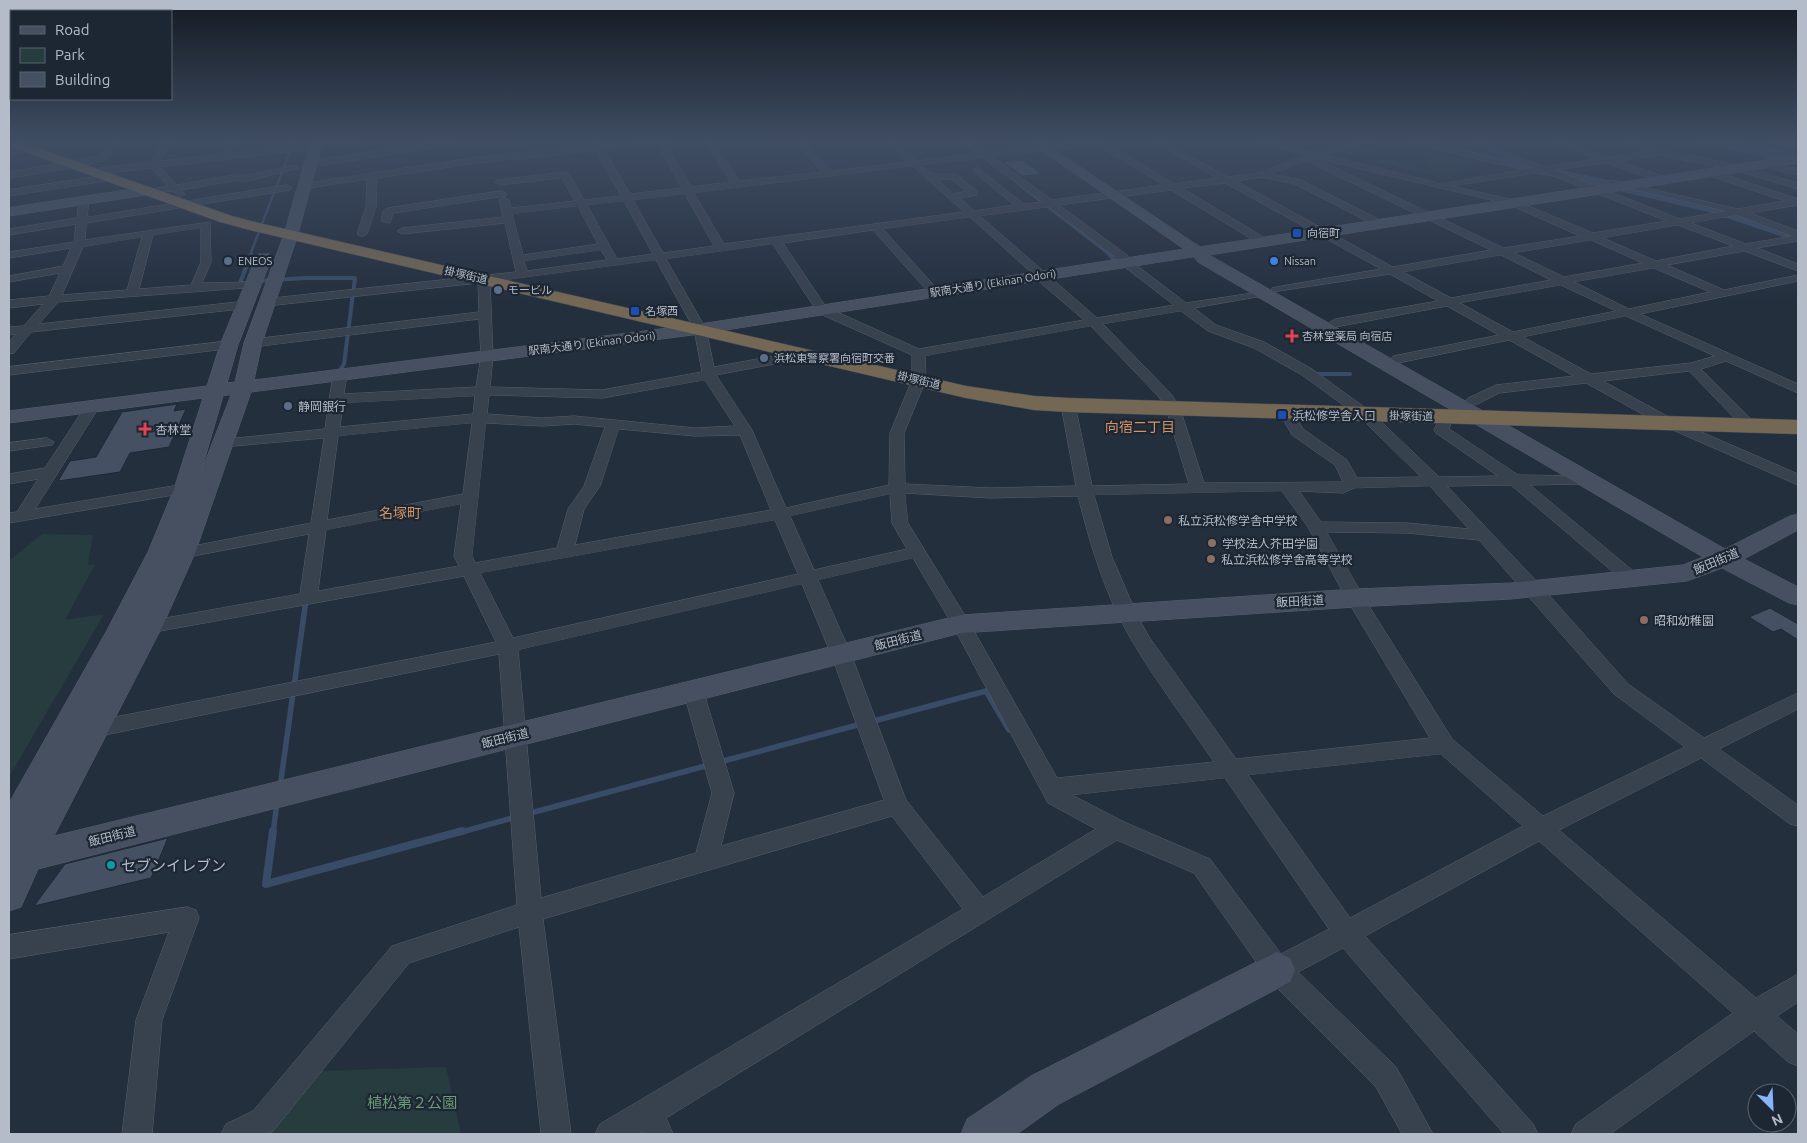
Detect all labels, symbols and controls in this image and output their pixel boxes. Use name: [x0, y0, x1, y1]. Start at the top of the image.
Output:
legend: [10, 10, 172, 100]
text: Road: [55, 21, 90, 38]
text: Park: [55, 46, 85, 63]
text: Building: [55, 71, 110, 88]
marker: 向宿町: [1291, 227, 1303, 239]
place label: 向宿町: [1307, 227, 1340, 239]
marker: ENEOS: [222, 255, 234, 267]
place label: ENEOS: [238, 255, 273, 267]
marker: Nissan: [1268, 255, 1280, 267]
place label: Nissan: [1284, 255, 1316, 267]
street label: 掛塚街道: [443, 264, 489, 286]
street label: 駅南大通り (Ekinan Odori): [929, 267, 1057, 300]
marker: モービル: [492, 284, 504, 296]
place label: モービル: [508, 284, 552, 296]
marker: 名塚西: [629, 305, 641, 317]
place label: 名塚西: [645, 305, 678, 317]
street label: 駅南大通り (Ekinan Odori): [528, 329, 656, 358]
marker: 杏林堂薬局 向宿店: [1286, 330, 1298, 342]
place label: 杏林堂薬局 向宿店: [1302, 330, 1393, 342]
marker: 浜松東警察署向宿町交番: [758, 352, 770, 364]
place label: 浜松東警察署向宿町交番: [774, 352, 895, 364]
street label: 掛塚街道: [896, 369, 942, 391]
marker: 静岡銀行: [282, 400, 294, 412]
place label: 静岡銀行: [298, 400, 346, 413]
marker: 浜松修学舎入口: [1276, 409, 1288, 421]
place label: 浜松修学舎入口: [1292, 409, 1376, 422]
street label: 掛塚街道: [1389, 410, 1433, 422]
district label: 向宿二丁目: [1105, 419, 1175, 435]
marker: 杏林堂: [139, 423, 151, 435]
place label: 杏林堂: [155, 423, 191, 436]
district label: 名塚町: [379, 505, 421, 521]
marker: 私立浜松修学舎中学校: [1162, 514, 1174, 526]
place label: 私立浜松修学舎中学校: [1178, 514, 1298, 527]
marker: 学校法人芥田学園: [1206, 537, 1218, 549]
place label: 学校法人芥田学園: [1222, 537, 1318, 550]
street label: 飯田街道: [1691, 546, 1741, 576]
marker: 私立浜松修学舎高等学校: [1205, 553, 1217, 565]
place label: 私立浜松修学舎高等学校: [1221, 553, 1353, 566]
street label: 飯田街道: [1276, 593, 1324, 609]
marker: 昭和幼稚園: [1638, 614, 1650, 626]
place label: 昭和幼稚園: [1654, 614, 1714, 627]
street label: 飯田街道: [873, 628, 923, 652]
street label: 飯田街道: [480, 726, 530, 750]
street label: 飯田街道: [87, 824, 137, 848]
place label: セブンイレブン: [121, 857, 226, 874]
marker: セブンイレブン: [105, 859, 117, 871]
north arrow: [1747, 1083, 1797, 1133]
park label: 植松第２公園: [367, 1094, 457, 1111]
text: N: [1769, 1110, 1785, 1129]

